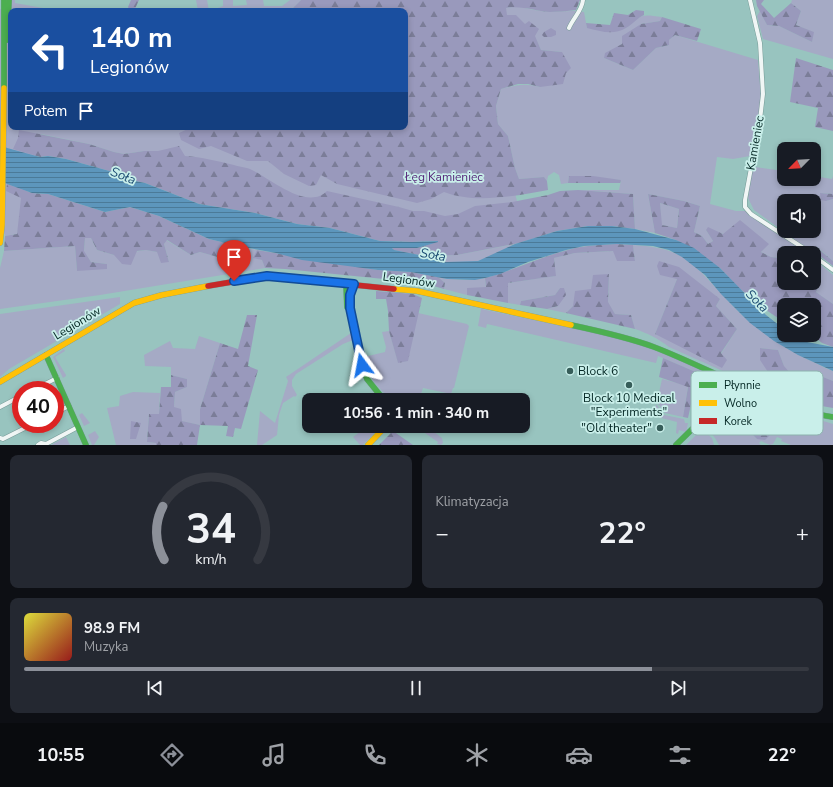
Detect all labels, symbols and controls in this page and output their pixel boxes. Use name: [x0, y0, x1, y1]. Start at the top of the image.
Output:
text: 140 m: [90, 19, 173, 57]
icon: left: [24, 24, 76, 76]
text: Legionów: [90, 55, 169, 79]
icon: arrive: [75, 100, 97, 122]
text: Potem: [24, 101, 67, 121]
street label: Kamieniec: [742, 114, 768, 171]
north arrow: [777, 142, 821, 186]
map controls: [777, 142, 821, 342]
water label: Soła: [108, 163, 139, 189]
park label: Łęg Kamieniec: [404, 169, 483, 185]
button: sound: [777, 194, 821, 238]
pin: [217, 240, 251, 281]
water label: Soła: [419, 244, 447, 266]
icon: arrive: [223, 246, 245, 268]
button: search: [777, 246, 821, 290]
street label: Legionów: [382, 268, 436, 292]
water label: Soła: [741, 285, 773, 317]
button: layers: [777, 298, 821, 342]
street label: Legionów: [50, 303, 104, 343]
position arrow: [341, 344, 383, 386]
place label: Block 6: [578, 363, 618, 379]
marker: Block 6: [565, 366, 575, 376]
legend: [691, 371, 823, 435]
text: Płynnie: [724, 378, 761, 393]
marker: Block 10 Medical "Experiments": [624, 380, 634, 390]
speed limit sign: 40: [12, 381, 64, 433]
place label: Block 10 Medical "Experiments": [583, 390, 676, 420]
text: Wolno: [724, 396, 757, 411]
text: 10:56 · 1 min · 340 m: [343, 403, 489, 423]
text: Korek: [724, 414, 753, 429]
place label: "Old theater": [581, 420, 652, 436]
marker: "Old theater": [655, 423, 665, 433]
text: Klimatyzacja: [436, 493, 509, 511]
text: 34: [186, 500, 236, 557]
text: 22°: [599, 513, 646, 554]
text: −: [436, 519, 449, 549]
text: +: [796, 519, 809, 549]
text: km/h: [195, 549, 226, 568]
text: 98.9 FM: [84, 618, 140, 638]
text: Muzyka: [84, 638, 128, 656]
icon: previous: [144, 677, 166, 699]
icon: pause: [405, 677, 427, 699]
icon: next: [667, 677, 689, 699]
icon: directions: [158, 741, 186, 769]
icon: music: [260, 741, 288, 769]
icon: phone: [361, 741, 389, 769]
icon: climate: [463, 741, 491, 769]
icon: car: [565, 741, 593, 769]
icon: filters: [666, 741, 694, 769]
text: 10:55: [37, 743, 84, 767]
text: 22°: [768, 743, 796, 767]

